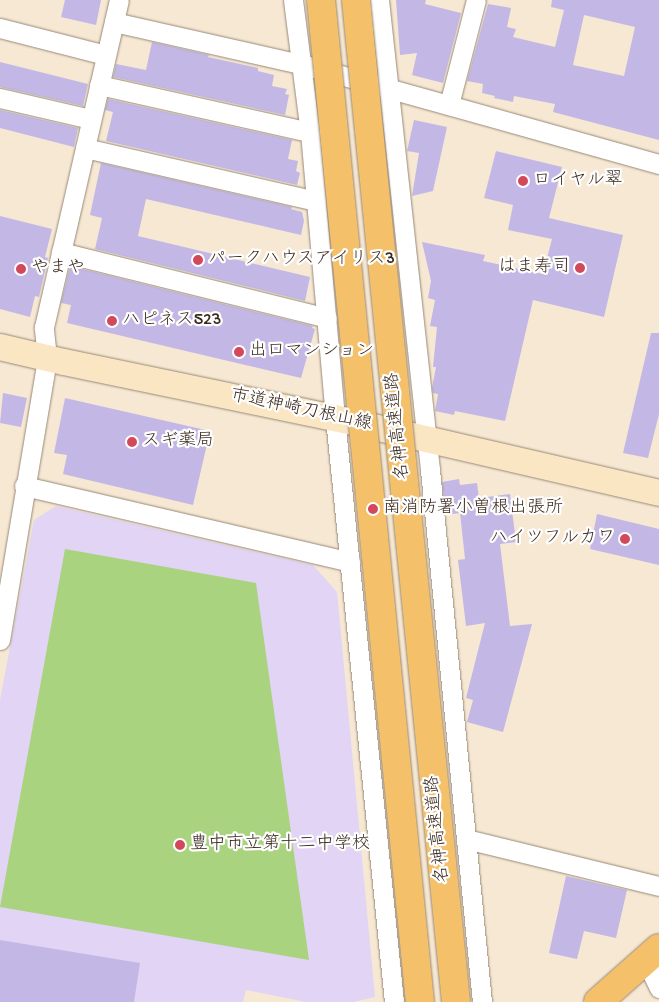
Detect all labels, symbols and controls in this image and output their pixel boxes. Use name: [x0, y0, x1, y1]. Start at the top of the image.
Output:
place label: ロイヤル翠: [533, 170, 623, 192]
marker: ロイヤル翠: [517, 175, 529, 187]
place label: パークハウスアイリス3: [208, 249, 397, 271]
marker: パークハウスアイリス3: [192, 254, 204, 266]
place label: はま寿司: [498, 257, 570, 279]
place label: やまや: [31, 258, 85, 280]
marker: はま寿司: [574, 262, 586, 274]
marker: やまや: [15, 263, 27, 275]
place label: ハピネス523: [122, 310, 222, 332]
marker: ハピネス523: [106, 315, 118, 327]
place label: 出口マンション: [249, 341, 375, 363]
marker: 出口マンション: [233, 346, 245, 358]
street label: 名神高速道路: [383, 371, 415, 481]
street label: 市道神崎刀根山線: [228, 385, 374, 437]
place label: スギ薬局: [142, 431, 214, 453]
marker: スギ薬局: [126, 436, 138, 448]
place label: 南消防署小曽根出張所: [383, 498, 563, 520]
marker: 南消防署小曽根出張所: [367, 503, 379, 515]
place label: ハイツフルカワ: [489, 528, 615, 550]
marker: ハイツフルカワ: [619, 533, 631, 545]
street label: 名神高速道路: [423, 774, 455, 884]
place label: 豊中市立第十二中学校: [190, 834, 370, 856]
marker: 豊中市立第十二中学校: [174, 839, 186, 851]

